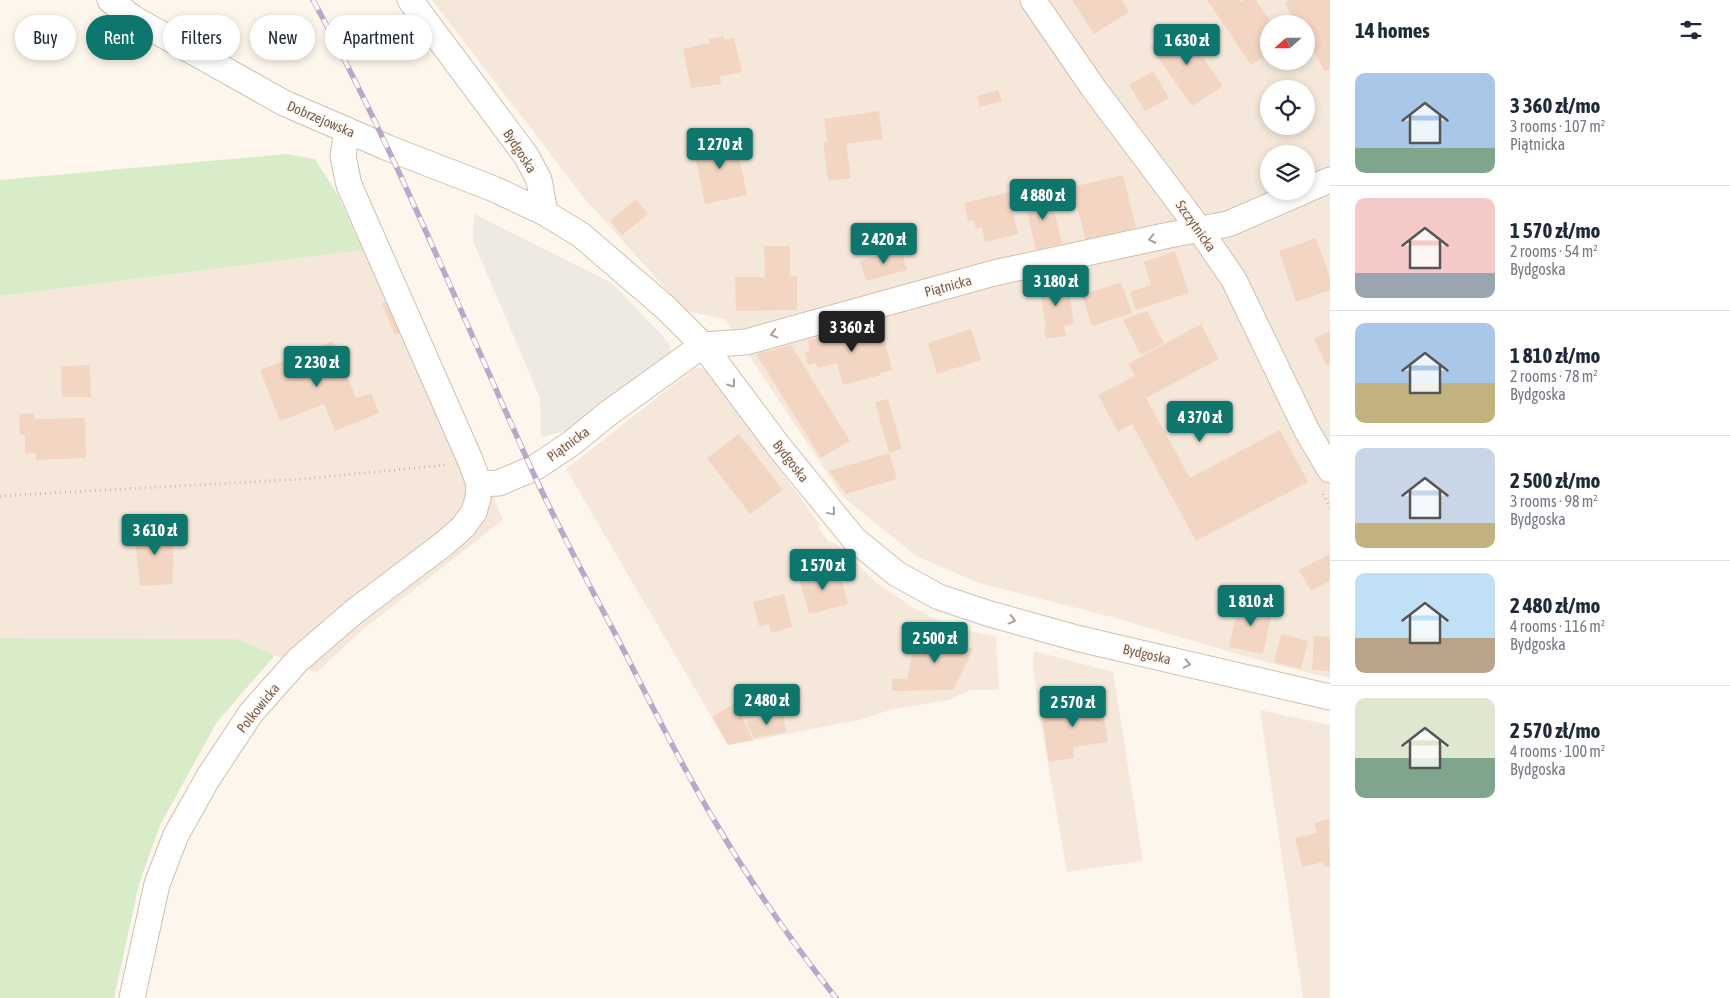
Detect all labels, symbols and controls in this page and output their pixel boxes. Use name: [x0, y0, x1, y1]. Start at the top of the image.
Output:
chip: Buy: [15, 15, 76, 60]
chip: Rent: [86, 15, 153, 60]
chip: Filters: [163, 15, 240, 60]
chip: New: [250, 15, 315, 60]
chip: Apartment: [325, 15, 432, 60]
north arrow: [1260, 15, 1315, 70]
map controls: [1260, 15, 1315, 200]
icon: filters: [1677, 16, 1705, 44]
text: 14 homes: [1355, 18, 1430, 42]
pin: 1 630 zł: [1135, 23, 1239, 66]
text: 1 630 zł: [1165, 31, 1209, 49]
button: locate: [1260, 80, 1315, 135]
icon: home: [1395, 93, 1455, 153]
text: 3 360 zł/mo: [1510, 93, 1600, 117]
street label: Dobrzejowska: [285, 98, 357, 140]
text: 3 rooms · 107 m²: [1510, 117, 1605, 135]
street label: Bydgoska: [500, 126, 540, 176]
pin: 1 270 zł: [668, 128, 772, 170]
text: 1 270 zł: [698, 135, 742, 153]
text: Piątnicka: [1510, 135, 1565, 153]
button: layers: [1260, 145, 1315, 200]
pin: 4 880 zł: [991, 178, 1095, 221]
text: 4 880 zł: [1021, 186, 1065, 204]
street label: Szczytnicka: [1173, 197, 1219, 255]
icon: home: [1395, 218, 1455, 278]
text: 1 570 zł/mo: [1510, 218, 1600, 242]
pin: 2 420 zł: [832, 222, 936, 265]
text: 2 420 zł: [862, 230, 906, 248]
one-way arrow: [1148, 233, 1157, 244]
text: 2 rooms · 54 m²: [1510, 242, 1598, 260]
text: Bydgoska: [1510, 260, 1566, 278]
pin: 3 180 zł: [1004, 264, 1108, 307]
street label: Piątnicka: [923, 272, 973, 300]
text: 3 180 zł: [1034, 272, 1078, 290]
pin: 3 360 zł: [800, 310, 904, 353]
text: 3 360 zł: [830, 318, 874, 336]
one-way arrow: [771, 329, 779, 339]
icon: home: [1395, 343, 1455, 403]
text: 1 810 zł/mo: [1510, 343, 1600, 367]
pin: 2 230 zł: [265, 346, 369, 388]
text: 2 230 zł: [295, 353, 339, 371]
text: 2 rooms · 78 m²: [1510, 367, 1598, 385]
one-way arrow: [726, 378, 735, 388]
text: Bydgoska: [1510, 385, 1566, 403]
pin: 4 370 zł: [1148, 400, 1252, 443]
text: 4 370 zł: [1178, 408, 1222, 426]
street label: Piątnicka: [544, 423, 592, 465]
street label: Bydgoska: [770, 437, 812, 485]
icon: home: [1395, 468, 1455, 528]
text: 2 500 zł/mo: [1510, 468, 1600, 492]
text: 3 rooms · 98 m²: [1510, 492, 1598, 510]
one-way arrow: [826, 506, 834, 515]
text: Bydgoska: [1510, 510, 1566, 528]
pin: 3 610 zł: [103, 514, 207, 556]
text: 3 610 zł: [133, 521, 177, 539]
pin: 1 570 zł: [771, 548, 875, 591]
text: 1 570 zł: [801, 556, 845, 574]
pin: 1 810 zł: [1199, 584, 1303, 627]
text: 1 810 zł: [1229, 592, 1273, 610]
icon: home: [1395, 593, 1455, 653]
text: 2 480 zł/mo: [1510, 593, 1600, 617]
one-way arrow: [1008, 615, 1016, 625]
text: 4 rooms · 116 m²: [1510, 617, 1605, 635]
pin: 2 500 zł: [883, 622, 987, 664]
text: 2 500 zł: [913, 629, 957, 647]
text: Bydgoska: [1510, 635, 1566, 653]
street label: Bydgoska: [1121, 641, 1173, 667]
one-way arrow: [1182, 658, 1191, 669]
street label: Polkowicka: [233, 680, 283, 736]
pin: 2 480 zł: [715, 684, 819, 726]
pin: 2 570 zł: [1021, 686, 1125, 728]
text: 2 480 zł: [745, 691, 789, 709]
text: 2 570 zł: [1051, 693, 1095, 711]
icon: home: [1395, 718, 1455, 778]
text: 2 570 zł/mo: [1510, 718, 1600, 742]
text: 4 rooms · 100 m²: [1510, 742, 1605, 760]
text: Bydgoska: [1510, 760, 1566, 778]

